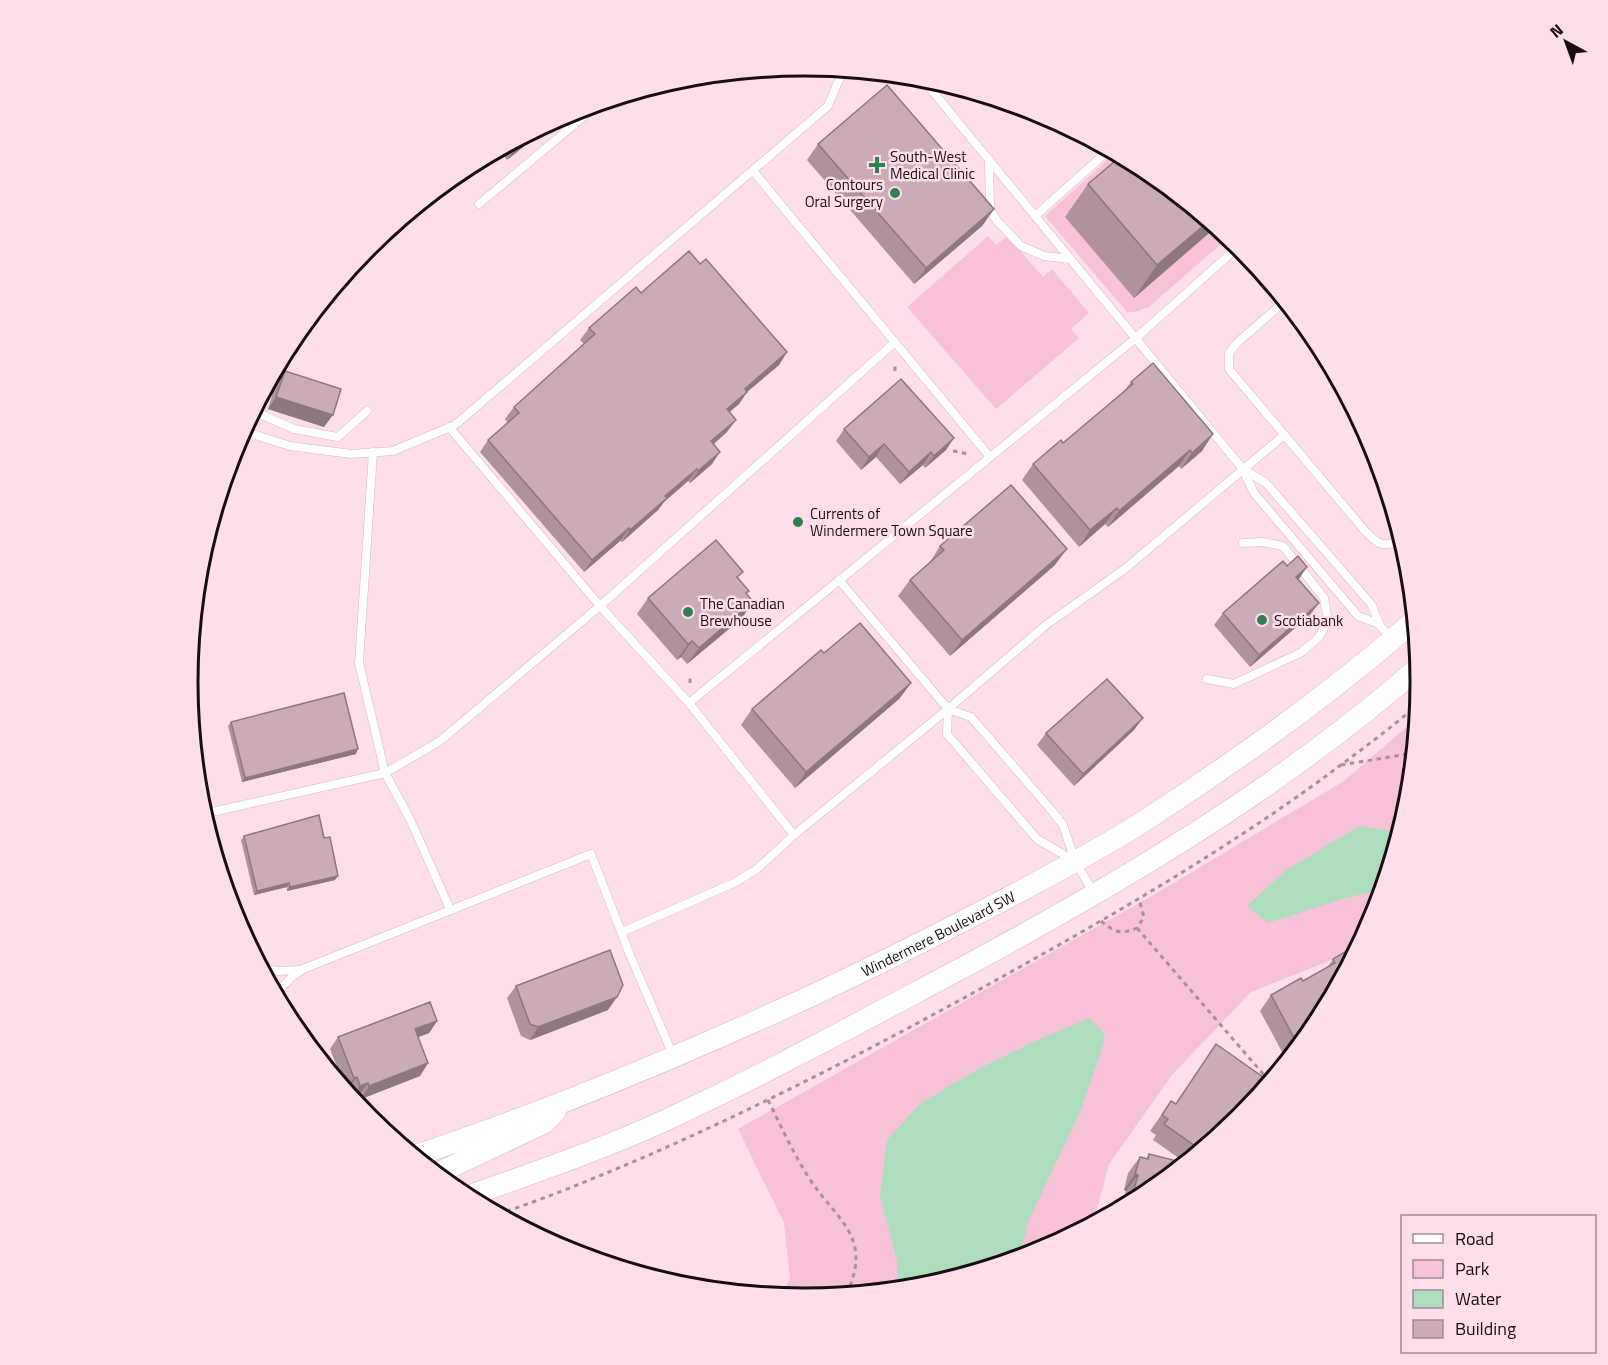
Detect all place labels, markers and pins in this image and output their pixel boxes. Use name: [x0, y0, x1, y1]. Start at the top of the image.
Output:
place label: South-West Medical Clinic: [890, 145, 975, 185]
marker: South-West Medical Clinic: [868, 156, 886, 174]
place label: Contours Oral Surgery: [805, 173, 883, 213]
marker: Contours Oral Surgery: [888, 186, 902, 200]
place label: Currents of Windermere Town Square: [810, 502, 973, 542]
marker: Currents of Windermere Town Square: [791, 515, 805, 529]
place label: The Canadian Brewhouse: [700, 592, 785, 632]
marker: The Canadian Brewhouse: [681, 605, 695, 619]
place label: Scotiabank: [1274, 609, 1343, 632]
marker: Scotiabank: [1255, 613, 1269, 627]

